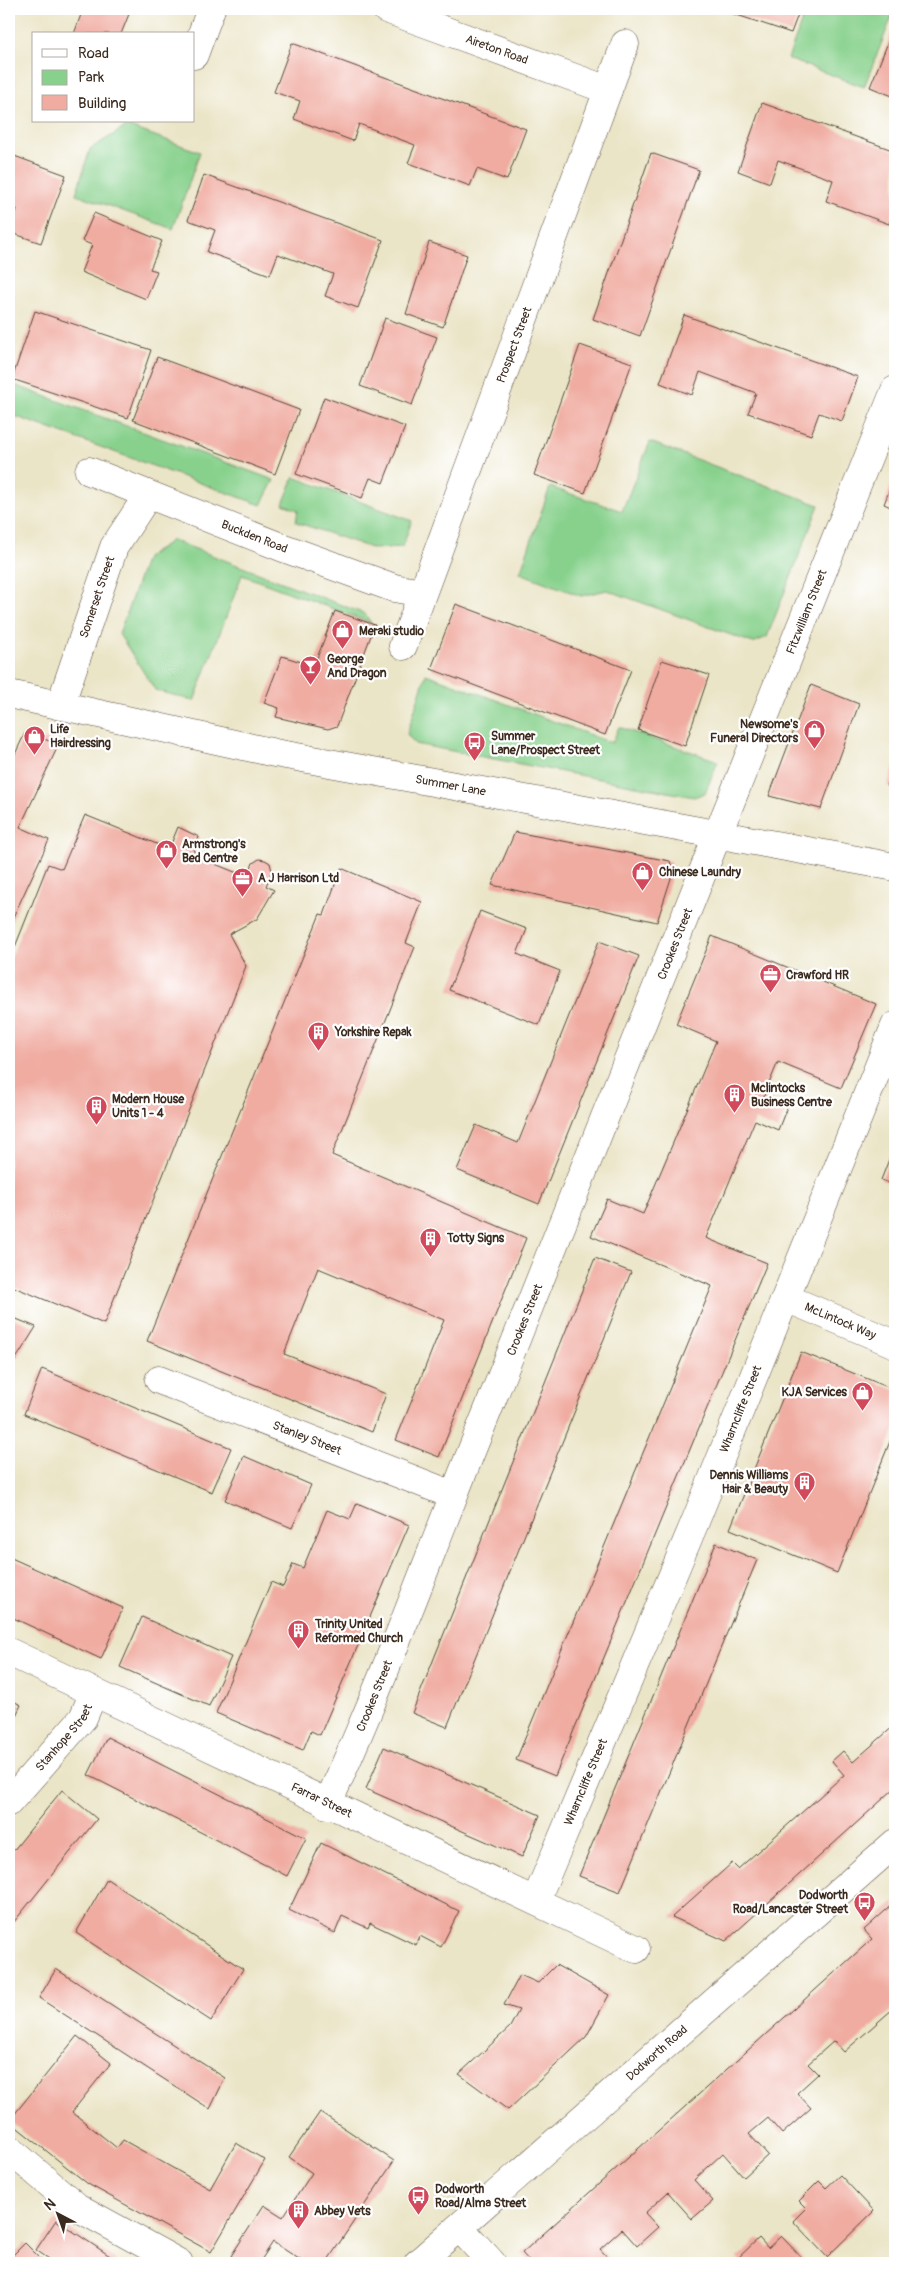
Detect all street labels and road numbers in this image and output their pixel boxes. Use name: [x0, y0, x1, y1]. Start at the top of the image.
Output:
street label: Aireton Road: [463, 32, 530, 68]
street label: Prospect Street: [494, 305, 535, 385]
street label: Buckden Road: [219, 517, 290, 557]
street label: Somerset Street: [77, 554, 118, 640]
street label: Fitzwilliam Street: [783, 567, 831, 657]
street label: Summer Lane: [414, 772, 487, 800]
street label: Crookes Street: [654, 906, 696, 982]
street label: Crookes Street: [504, 1282, 546, 1358]
street label: McLintock Way: [802, 1300, 878, 1343]
street label: Wharncliffe Street: [717, 1363, 765, 1455]
street label: Stanley Street: [270, 1418, 344, 1459]
street label: Crookes Street: [353, 1658, 396, 1734]
street label: Stanhope Street: [33, 1702, 96, 1775]
street label: Wharncliffe Street: [561, 1736, 611, 1828]
street label: Farrar Street: [289, 1780, 355, 1821]
street label: Dodworth Road: [623, 2022, 691, 2084]

